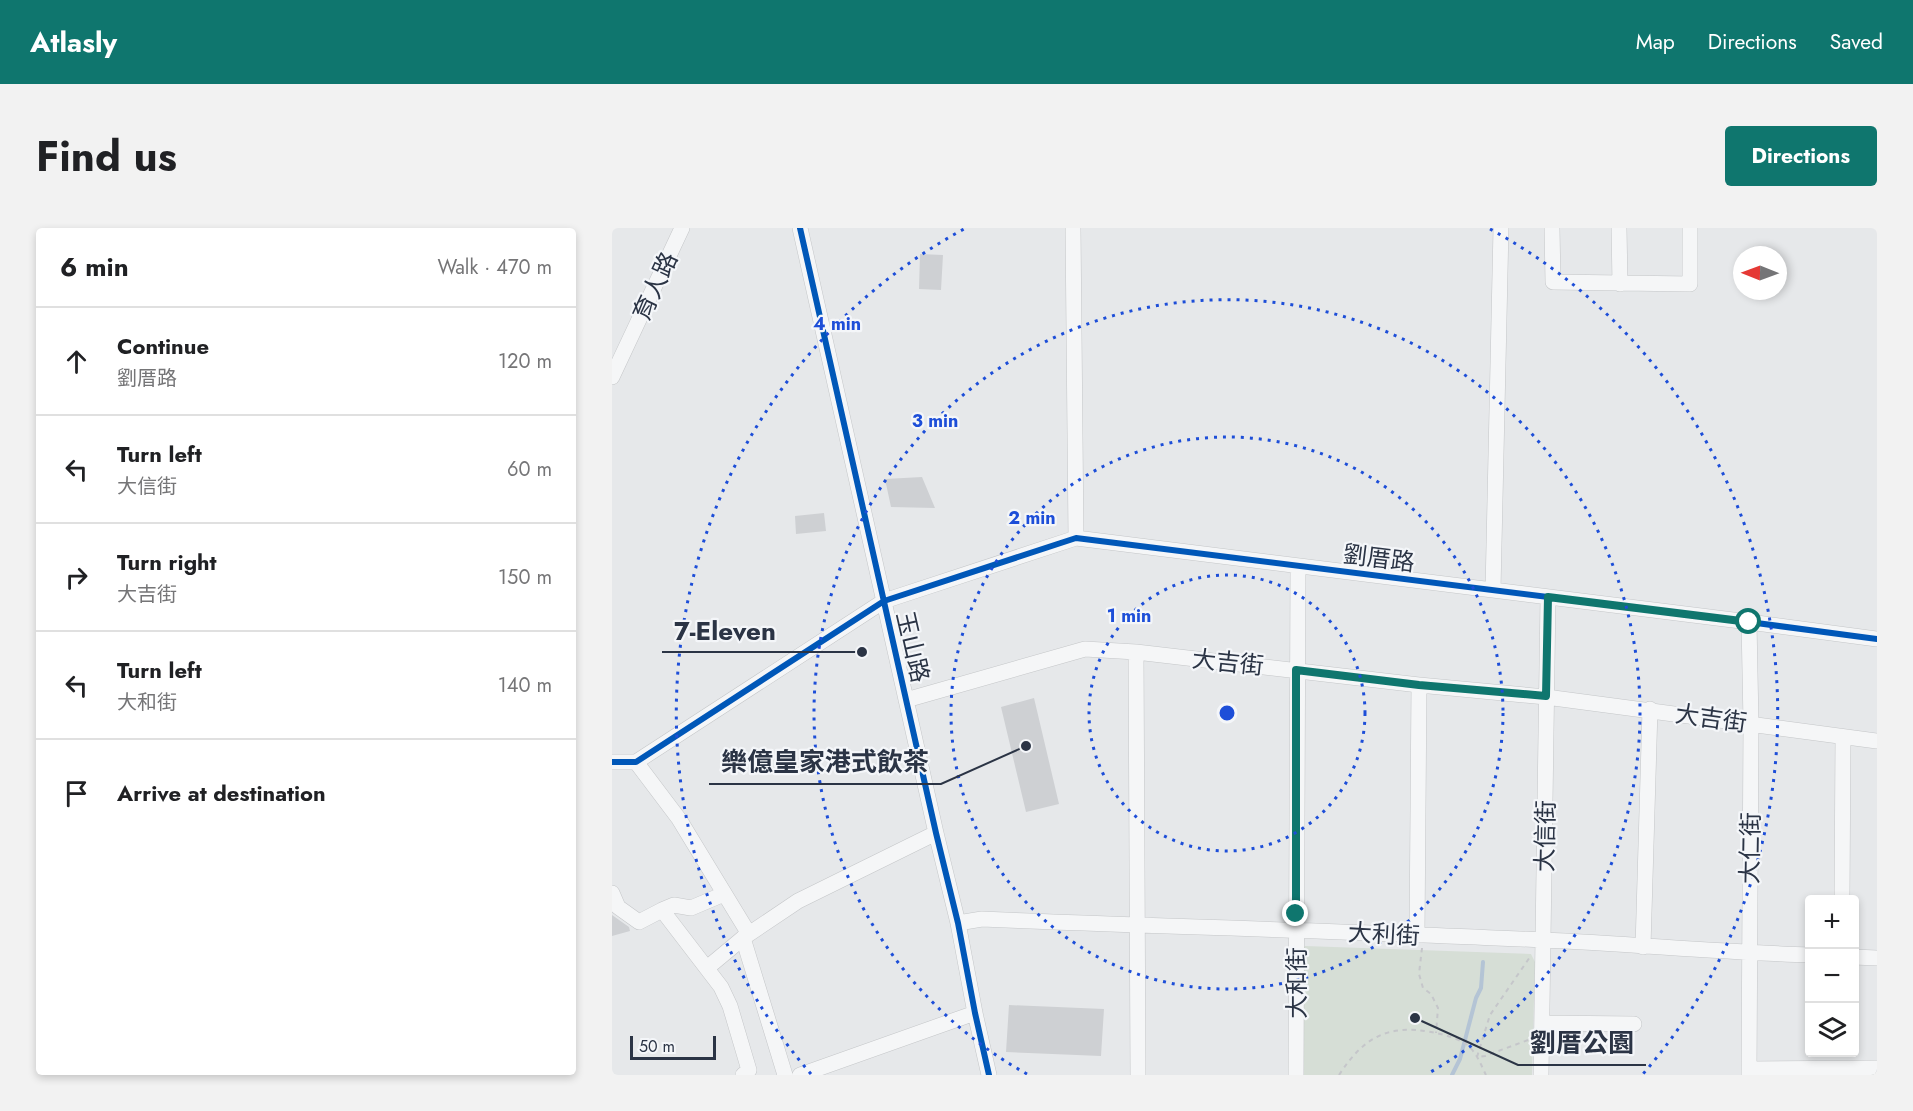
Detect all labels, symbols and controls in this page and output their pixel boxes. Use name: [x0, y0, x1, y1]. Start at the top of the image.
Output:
text: Atlasly: [30, 22, 117, 63]
text: Map: [1636, 27, 1675, 57]
text: Directions: [1708, 27, 1797, 57]
text: Saved: [1830, 27, 1883, 57]
text: Find us: [36, 126, 177, 187]
button: Directions: [1725, 126, 1877, 186]
street label: 育人路: [624, 246, 686, 326]
north arrow: [1733, 246, 1787, 300]
text: 6 min: [60, 248, 129, 286]
text: Walk · 470 m: [437, 253, 552, 282]
text: 4 min: [813, 311, 861, 337]
text: Continue: [117, 330, 209, 362]
icon: ahead: [60, 345, 93, 378]
text: 120 m: [498, 347, 552, 376]
text: 劉厝路: [117, 364, 177, 393]
text: 3 min: [912, 408, 958, 434]
text: Turn left: [117, 438, 202, 470]
icon: left: [60, 453, 93, 486]
text: 60 m: [507, 455, 552, 484]
text: 大信街: [117, 472, 177, 501]
text: 2 min: [1008, 505, 1056, 531]
street label: 劉厝路: [1341, 536, 1417, 580]
text: Turn right: [117, 546, 217, 578]
icon: right: [60, 561, 93, 594]
text: 150 m: [498, 563, 552, 592]
text: 大吉街: [117, 580, 177, 609]
text: 1 min: [1107, 603, 1151, 629]
callout: 7-Eleven: [662, 608, 788, 652]
street label: 玉山路: [888, 608, 938, 686]
route start: [1735, 608, 1761, 634]
text: 7-Eleven: [674, 612, 776, 650]
street label: 大吉街: [1190, 641, 1266, 683]
text: Turn left: [117, 654, 202, 686]
icon: left: [60, 669, 93, 702]
text: 140 m: [498, 671, 552, 700]
text: 大和街: [117, 688, 177, 717]
street label: 大吉街: [1673, 696, 1749, 740]
centre of rings: [1217, 703, 1237, 723]
callout: 樂億皇家港式飲茶: [709, 740, 941, 784]
text: 樂億皇家港式飲茶: [721, 743, 929, 781]
icon: arrive: [60, 777, 93, 810]
text: Arrive at destination: [117, 777, 326, 809]
street label: 大信街: [1527, 800, 1563, 872]
street label: 大仁街: [1732, 812, 1768, 884]
map controls: [1805, 895, 1859, 1057]
button: +: [1805, 895, 1859, 949]
route end: [1282, 900, 1308, 926]
street label: 大利街: [1347, 915, 1421, 953]
street label: 大和街: [1279, 947, 1314, 1019]
button: −: [1805, 949, 1859, 1003]
button: layers: [1805, 1003, 1859, 1057]
callout: 劉厝公園: [1518, 1021, 1646, 1065]
text: 劉厝公園: [1530, 1024, 1634, 1062]
scale bar: [630, 1033, 716, 1060]
text: 50 m: [639, 1035, 675, 1058]

